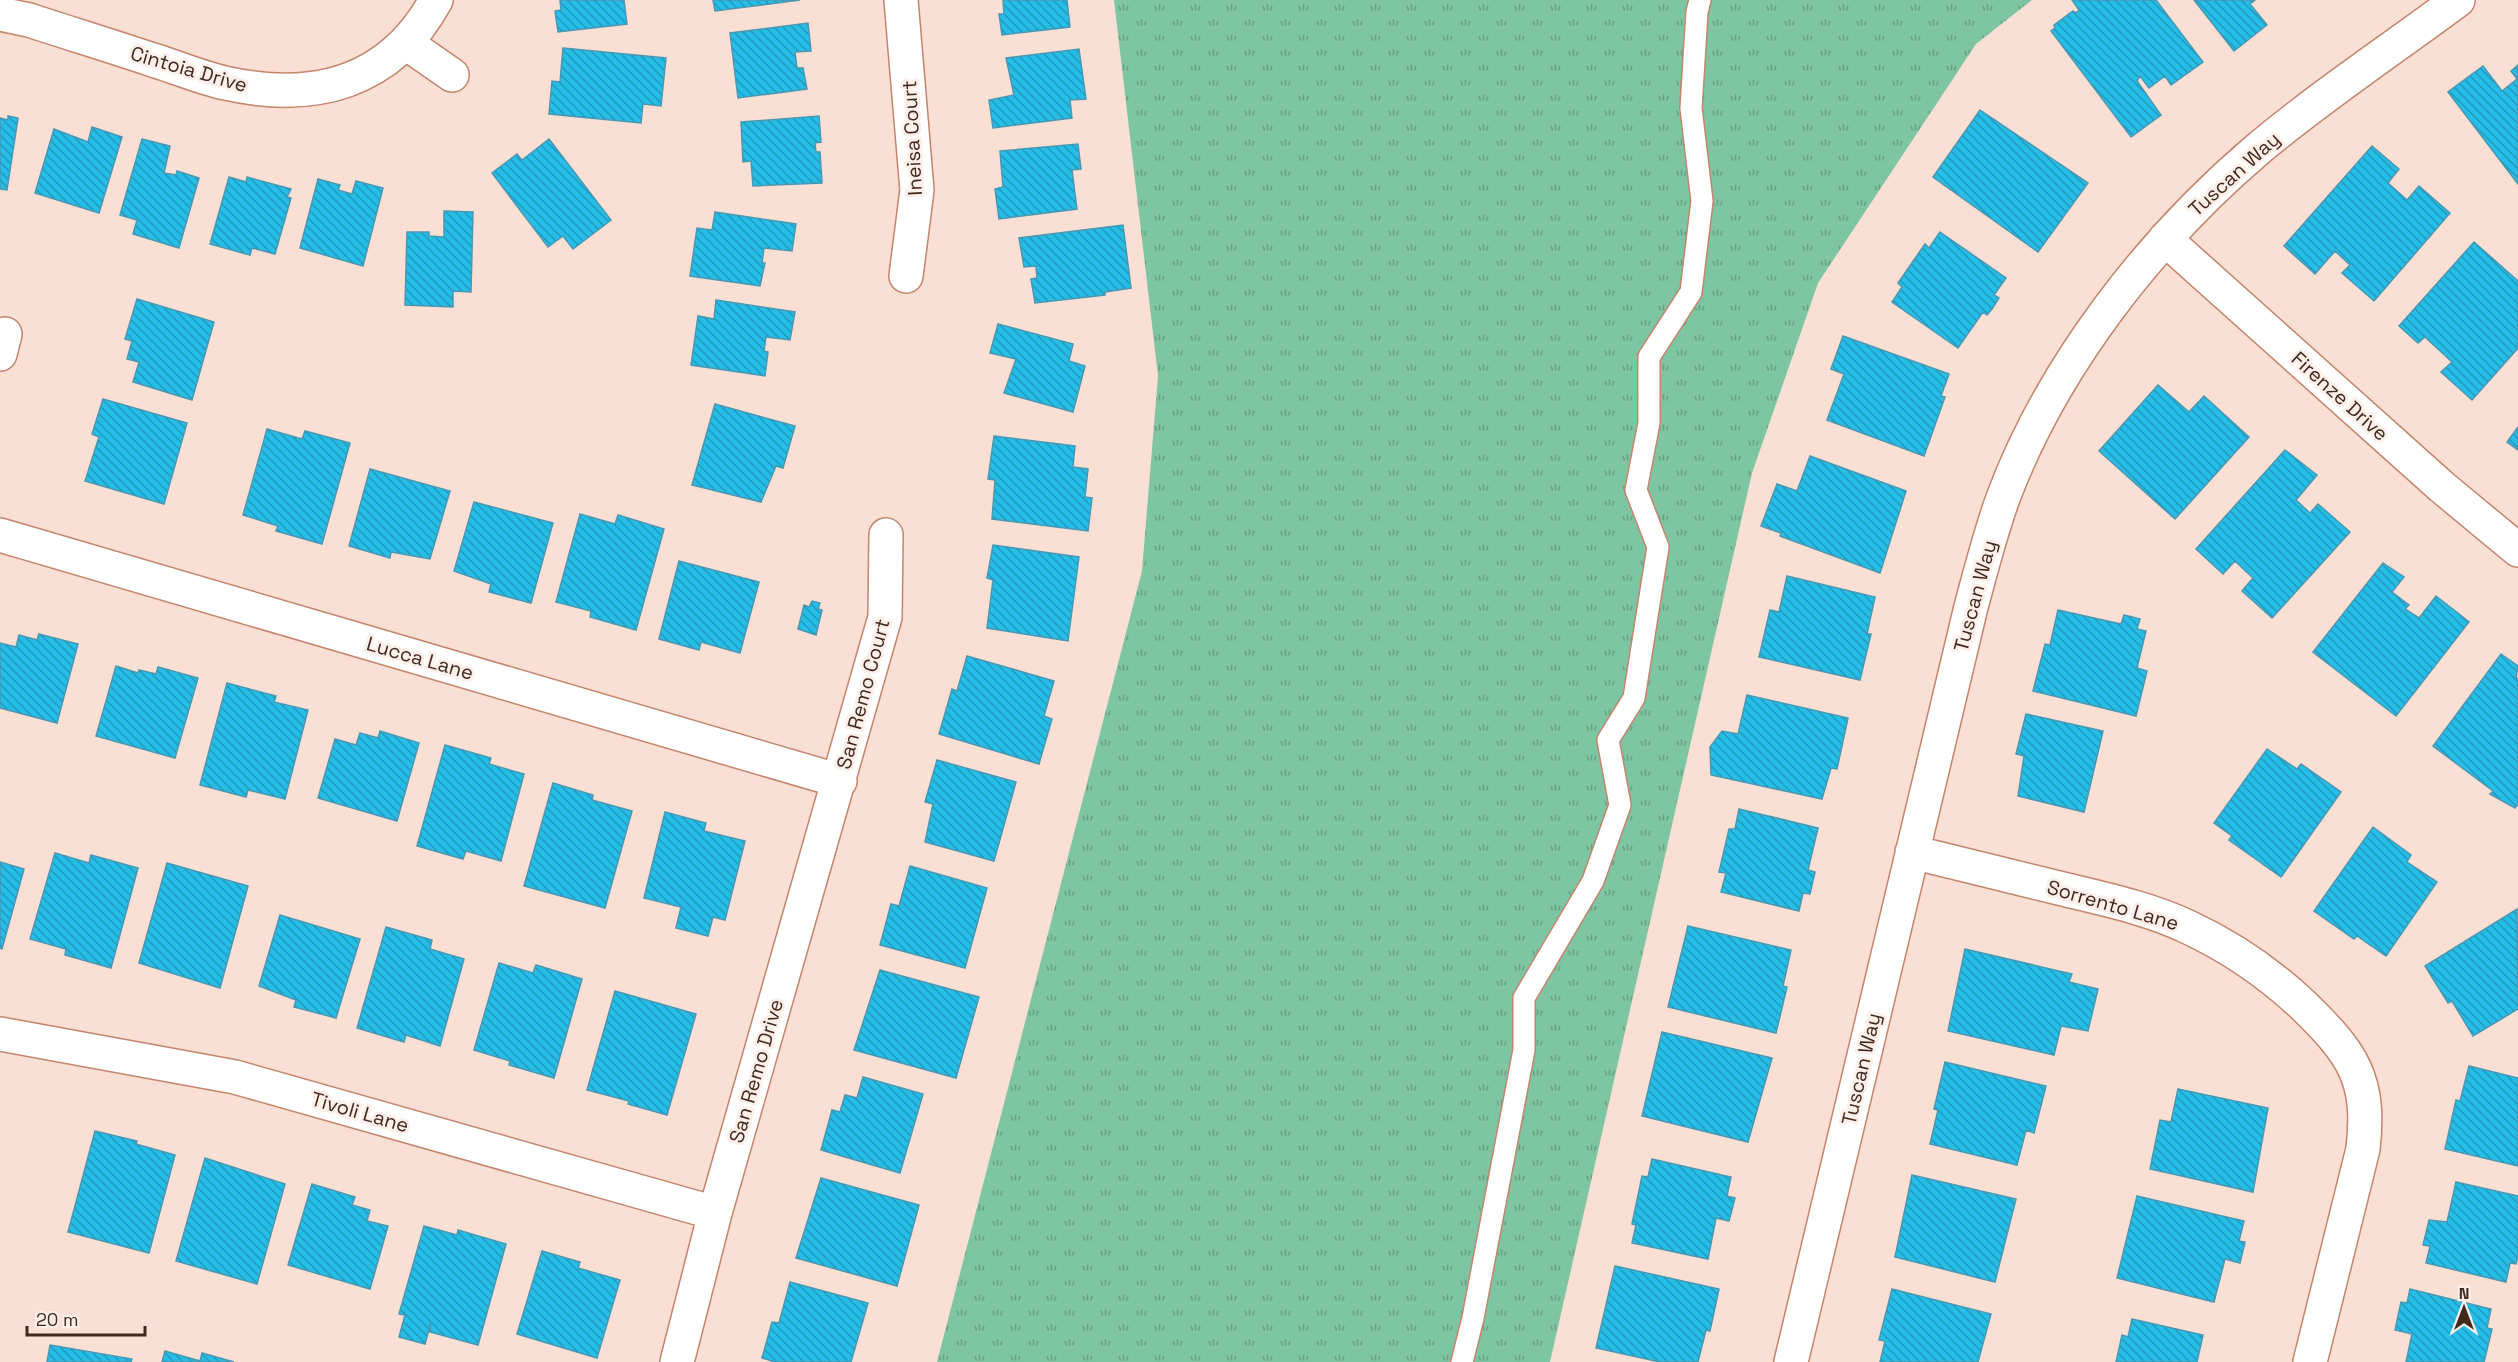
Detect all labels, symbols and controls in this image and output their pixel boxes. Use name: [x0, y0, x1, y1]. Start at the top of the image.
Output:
street label: Cintoia Drive: [128, 40, 250, 98]
street label: Ineisa Court: [896, 80, 928, 196]
street label: Tuscan Way: [2183, 126, 2285, 222]
street label: Firenze Drive: [2286, 346, 2394, 446]
street label: Tuscan Way: [1948, 537, 2002, 655]
street label: San Remo Court: [830, 616, 896, 772]
street label: Lucca Lane: [363, 630, 477, 686]
street label: Sorrento Lane: [2044, 874, 2182, 936]
street label: San Remo Drive: [723, 996, 789, 1146]
street label: Tuscan Way: [1835, 1010, 1887, 1128]
street label: Tivoli Lane: [308, 1086, 412, 1138]
north arrow: [2434, 1278, 2494, 1338]
text: N: [2459, 1283, 2469, 1304]
scale bar: [27, 1299, 146, 1337]
text: 20 m: [36, 1308, 79, 1331]

